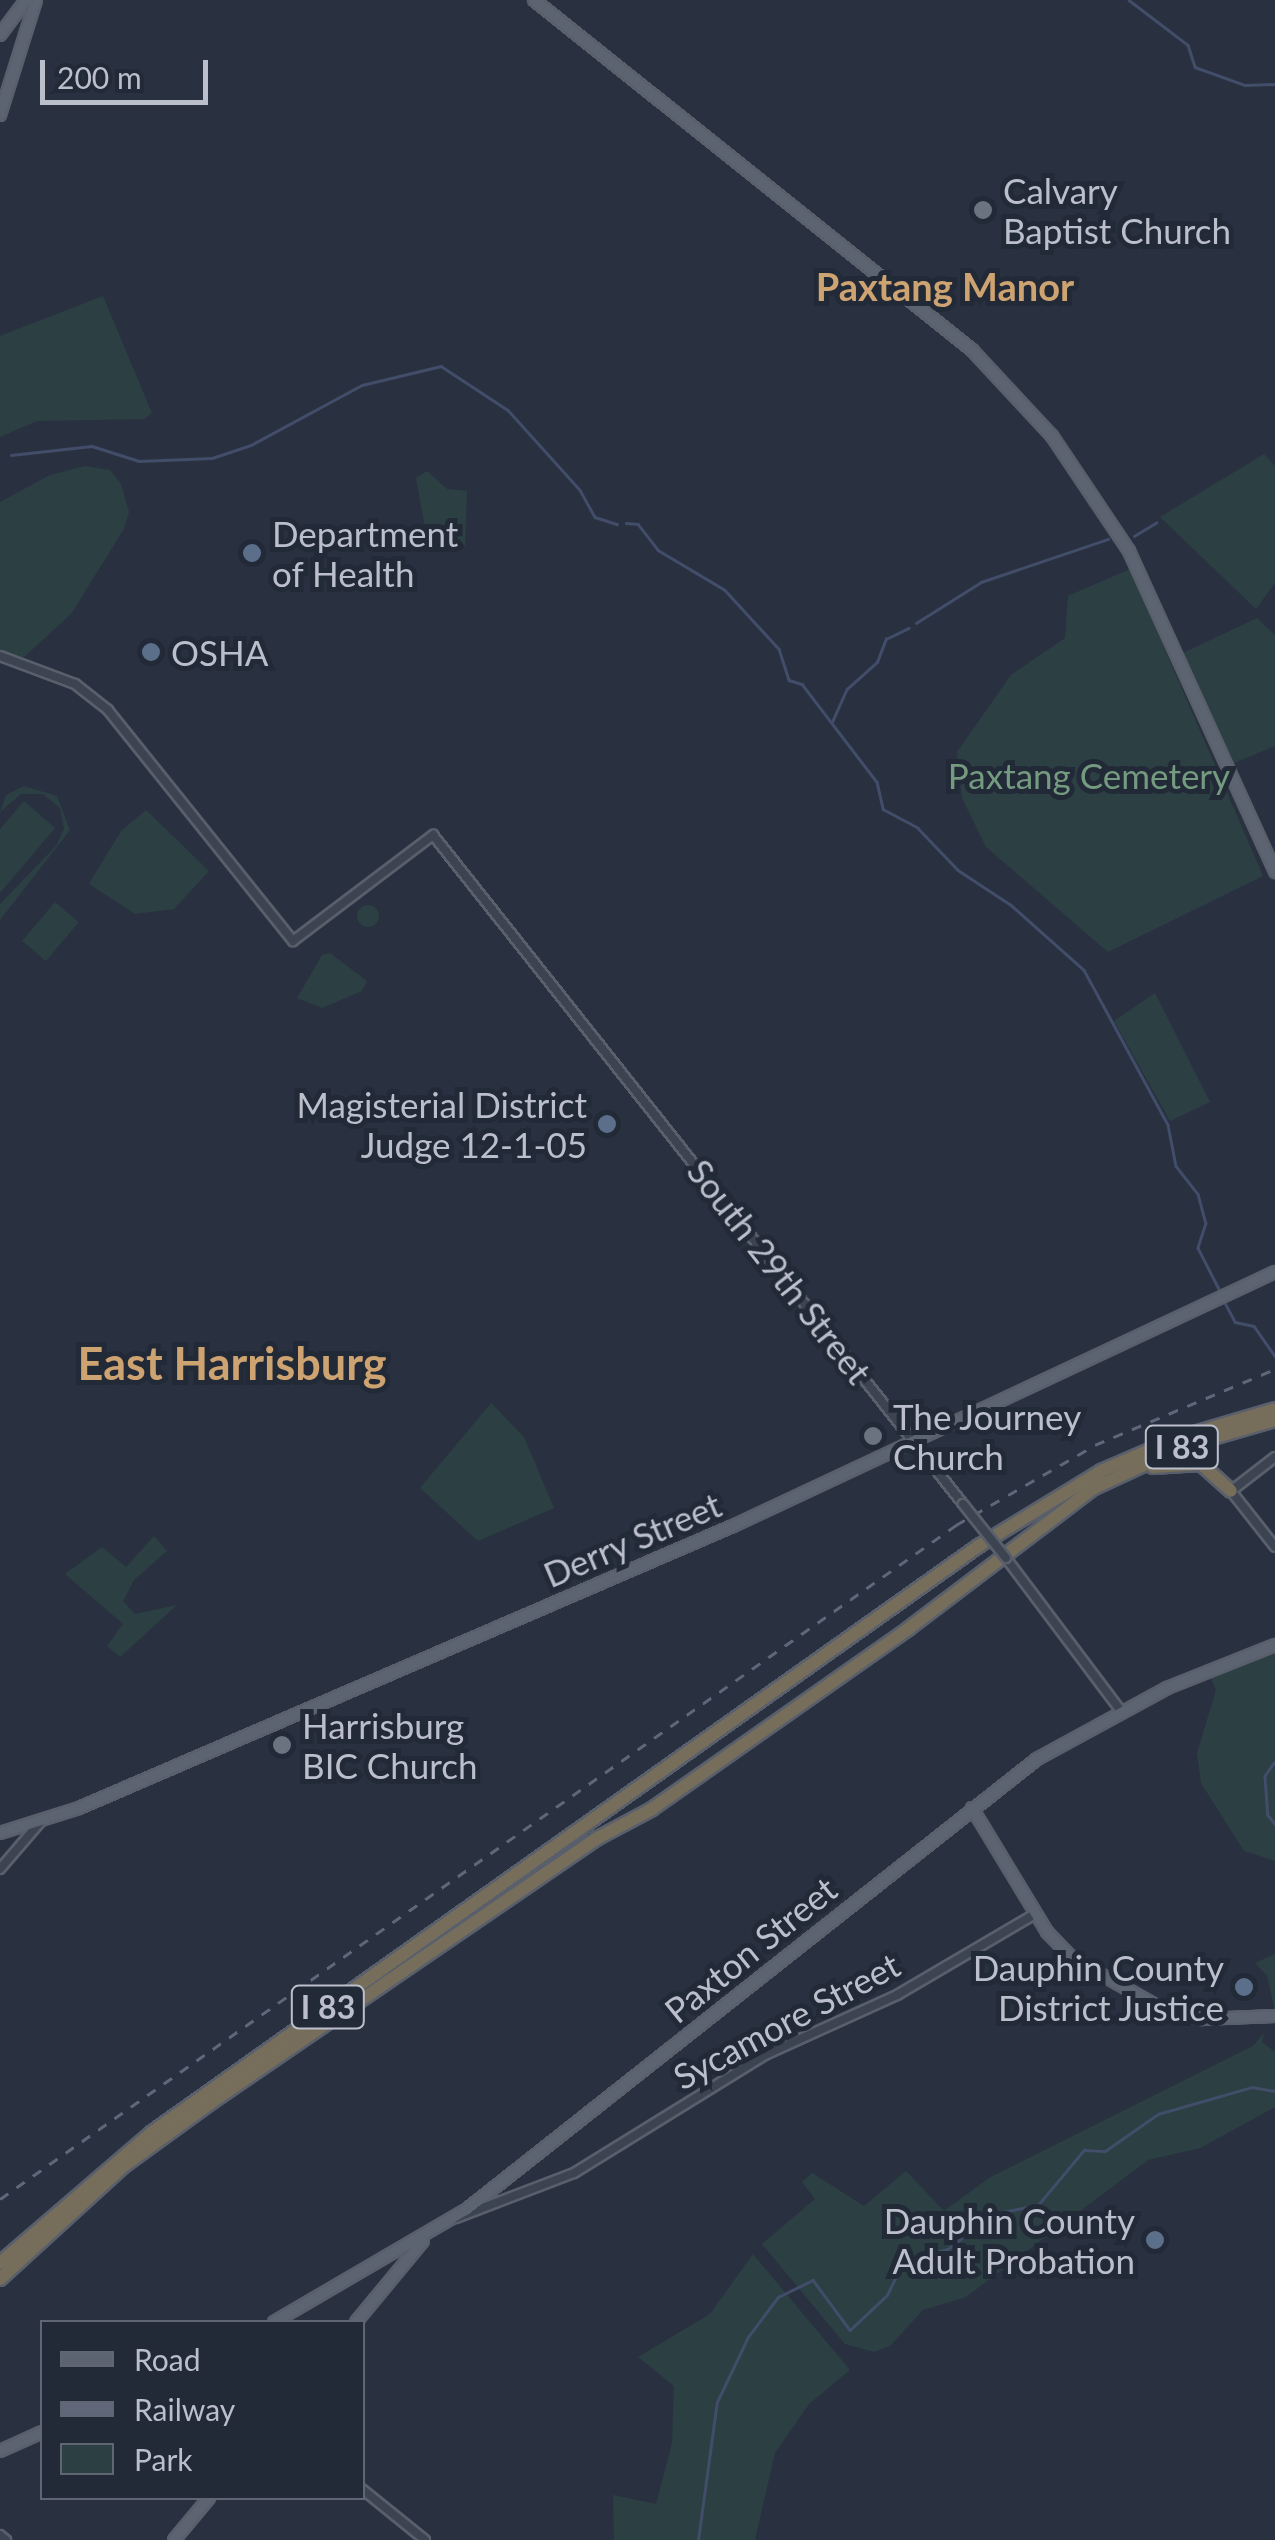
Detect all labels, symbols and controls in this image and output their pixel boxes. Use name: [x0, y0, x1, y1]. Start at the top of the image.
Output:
scale bar: [45, 40, 212, 102]
text: 200 m: [57, 59, 142, 95]
place label: Calvary Baptist Church: [1003, 169, 1231, 251]
marker: Calvary Baptist Church: [972, 199, 994, 221]
district label: Paxtang Manor: [816, 264, 1074, 310]
place label: Department of Health: [272, 512, 458, 594]
marker: Department of Health: [241, 542, 263, 564]
place label: OSHA: [171, 631, 268, 673]
marker: OSHA: [140, 641, 162, 663]
park label: Paxtang Cemetery: [948, 754, 1230, 796]
place label: Magisterial District Judge 12-1-05: [296, 1083, 587, 1165]
marker: Magisterial District Judge 12-1-05: [596, 1113, 618, 1135]
street label: South 29th Street: [679, 1150, 881, 1392]
district label: East Harrisburg: [78, 1337, 386, 1391]
place label: The Journey Church: [893, 1395, 1082, 1477]
road number: I 83: [1144, 1420, 1220, 1474]
marker: The Journey Church: [862, 1425, 884, 1447]
street label: Derry Street: [537, 1483, 727, 1595]
place label: Harrisburg BIC Church: [302, 1704, 477, 1786]
marker: Harrisburg BIC Church: [271, 1734, 293, 1756]
street label: Paxton Street: [656, 1867, 844, 2031]
street label: Sycamore Street: [666, 1943, 906, 2097]
place label: Dauphin County District Justice: [973, 1946, 1224, 2028]
marker: Dauphin County District Justice: [1233, 1976, 1255, 1998]
road number: I 83: [290, 1980, 366, 2034]
place label: Dauphin County Adult Probation: [884, 2199, 1135, 2281]
marker: Dauphin County Adult Probation: [1144, 2229, 1166, 2251]
legend: [40, 2320, 365, 2500]
text: Road: [134, 2341, 201, 2377]
text: Railway: [134, 2391, 235, 2427]
text: Park: [134, 2441, 193, 2477]

